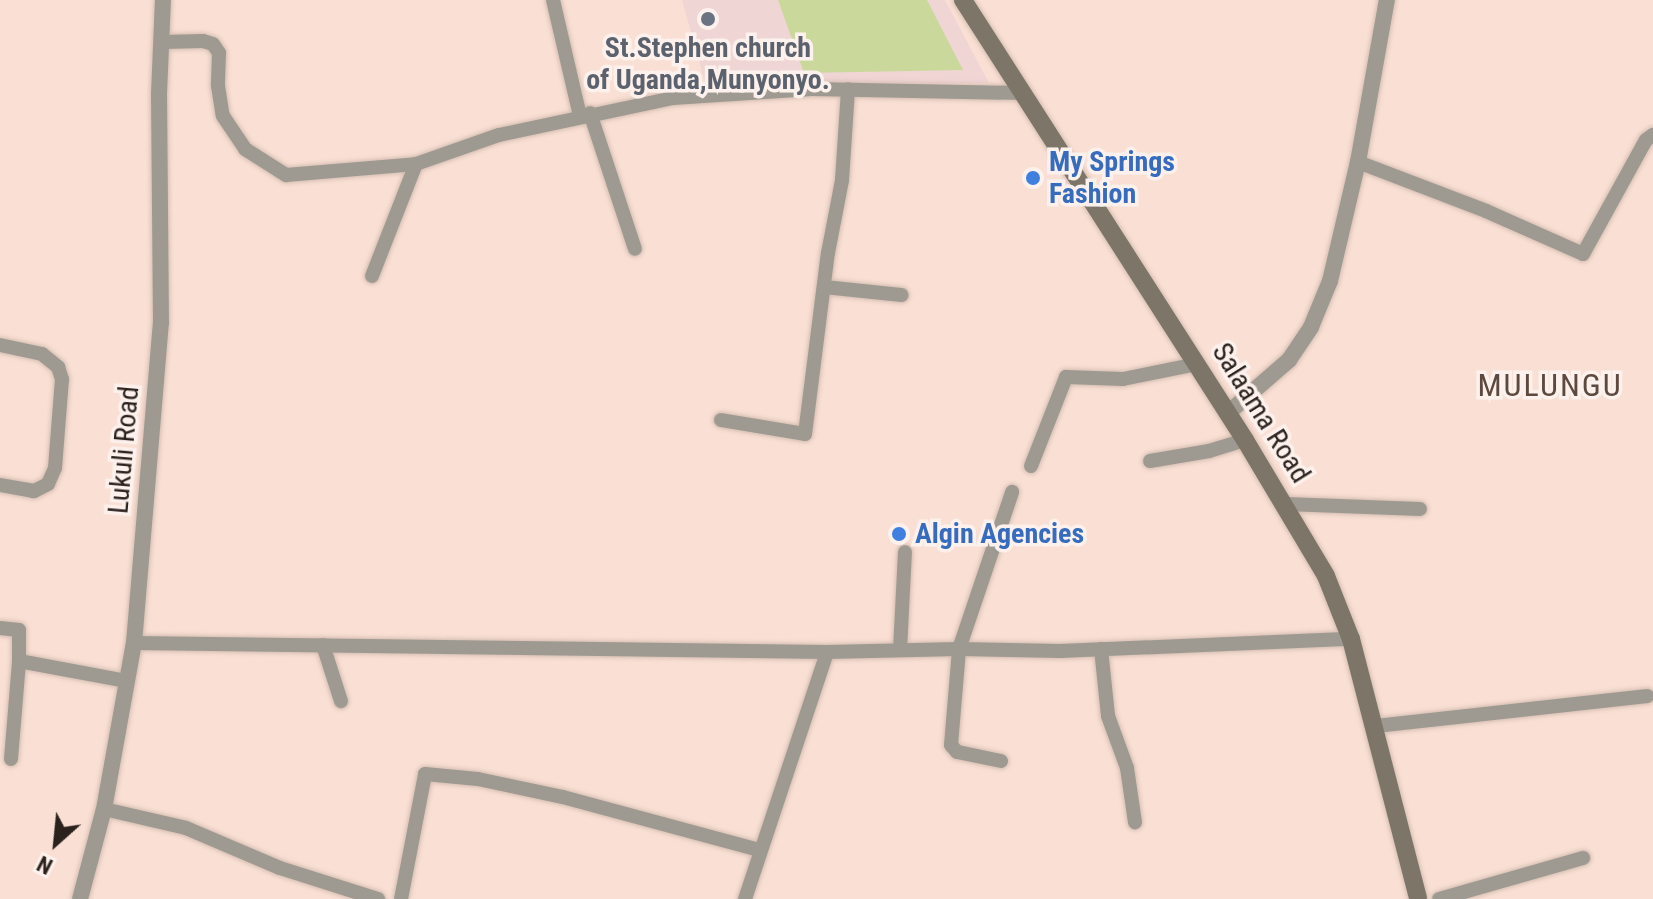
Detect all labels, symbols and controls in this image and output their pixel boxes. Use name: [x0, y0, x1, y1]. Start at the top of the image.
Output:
marker: St.Stephen church of Uganda,Munyonyo.: [699, 10, 717, 28]
place label: St.Stephen church of Uganda,Munyonyo.: [586, 31, 830, 97]
place label: My Springs Fashion: [1049, 145, 1175, 211]
marker: My Springs Fashion: [1024, 169, 1042, 187]
street label: Salaama Road: [1205, 337, 1317, 489]
district label: MULUNGU: [1477, 366, 1623, 404]
street label: Lukuli Road: [102, 385, 146, 515]
place label: Algin Agencies: [915, 517, 1084, 551]
marker: Algin Agencies: [890, 525, 908, 543]
north arrow: [16, 803, 96, 883]
text: N: [33, 851, 57, 879]

